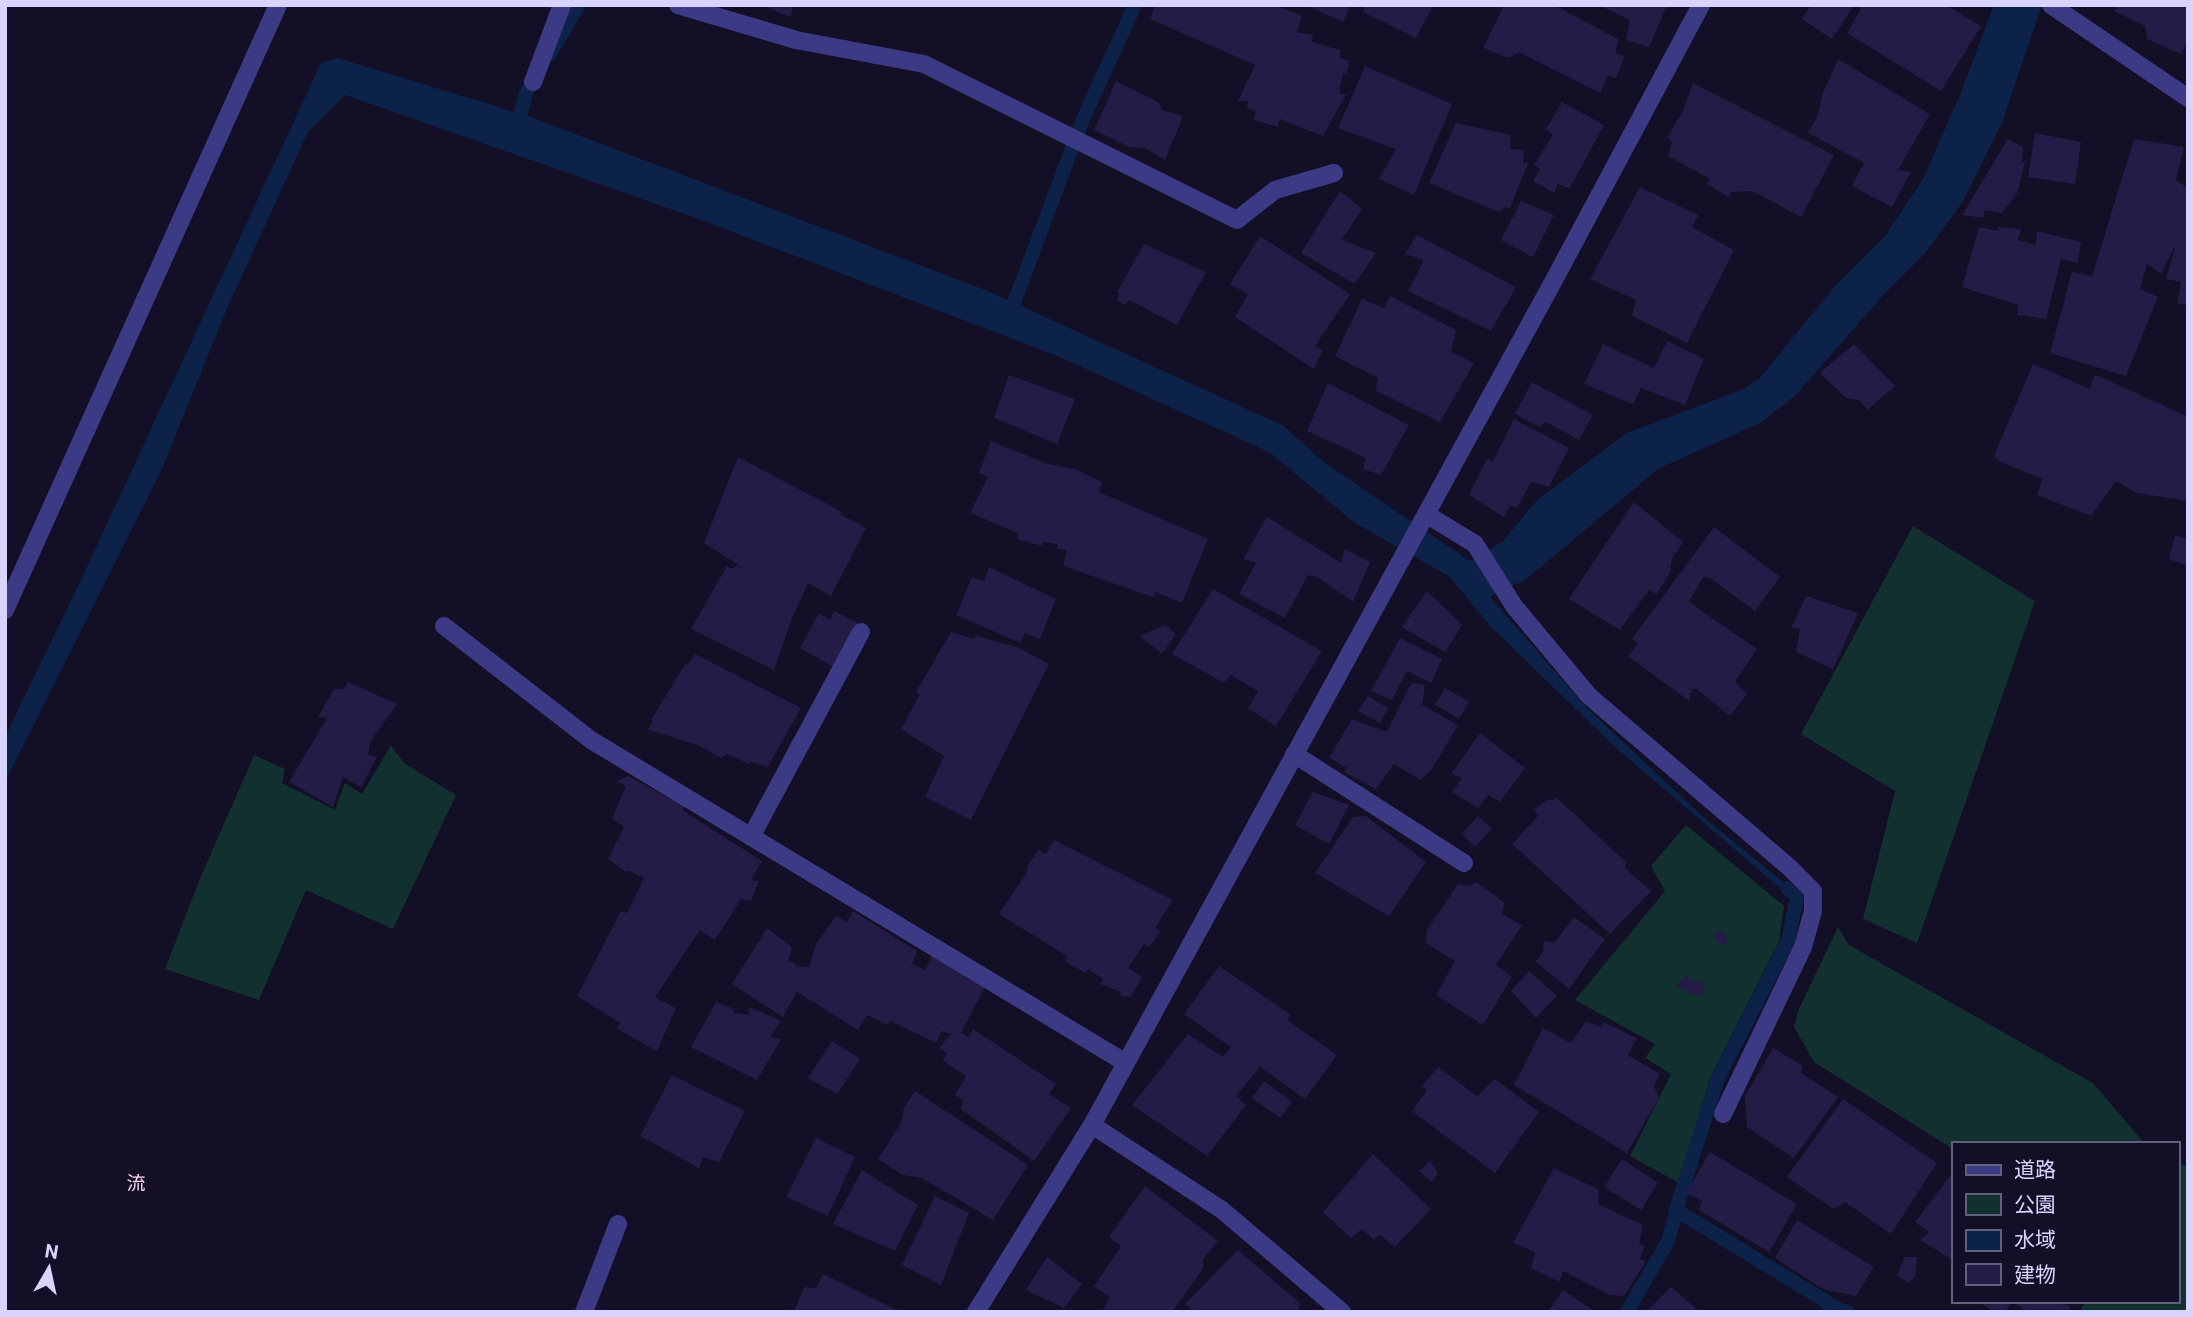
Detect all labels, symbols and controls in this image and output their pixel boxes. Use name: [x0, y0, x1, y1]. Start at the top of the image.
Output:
legend: [1952, 1142, 2179, 1303]
text: 道路: [2014, 1158, 2056, 1182]
district label: 流: [126, 1172, 146, 1195]
text: 公園: [2014, 1193, 2056, 1217]
text: 水域: [2014, 1228, 2056, 1252]
north arrow: [14, 1233, 84, 1303]
text: N: [43, 1239, 60, 1264]
text: 建物: [2014, 1263, 2056, 1287]

